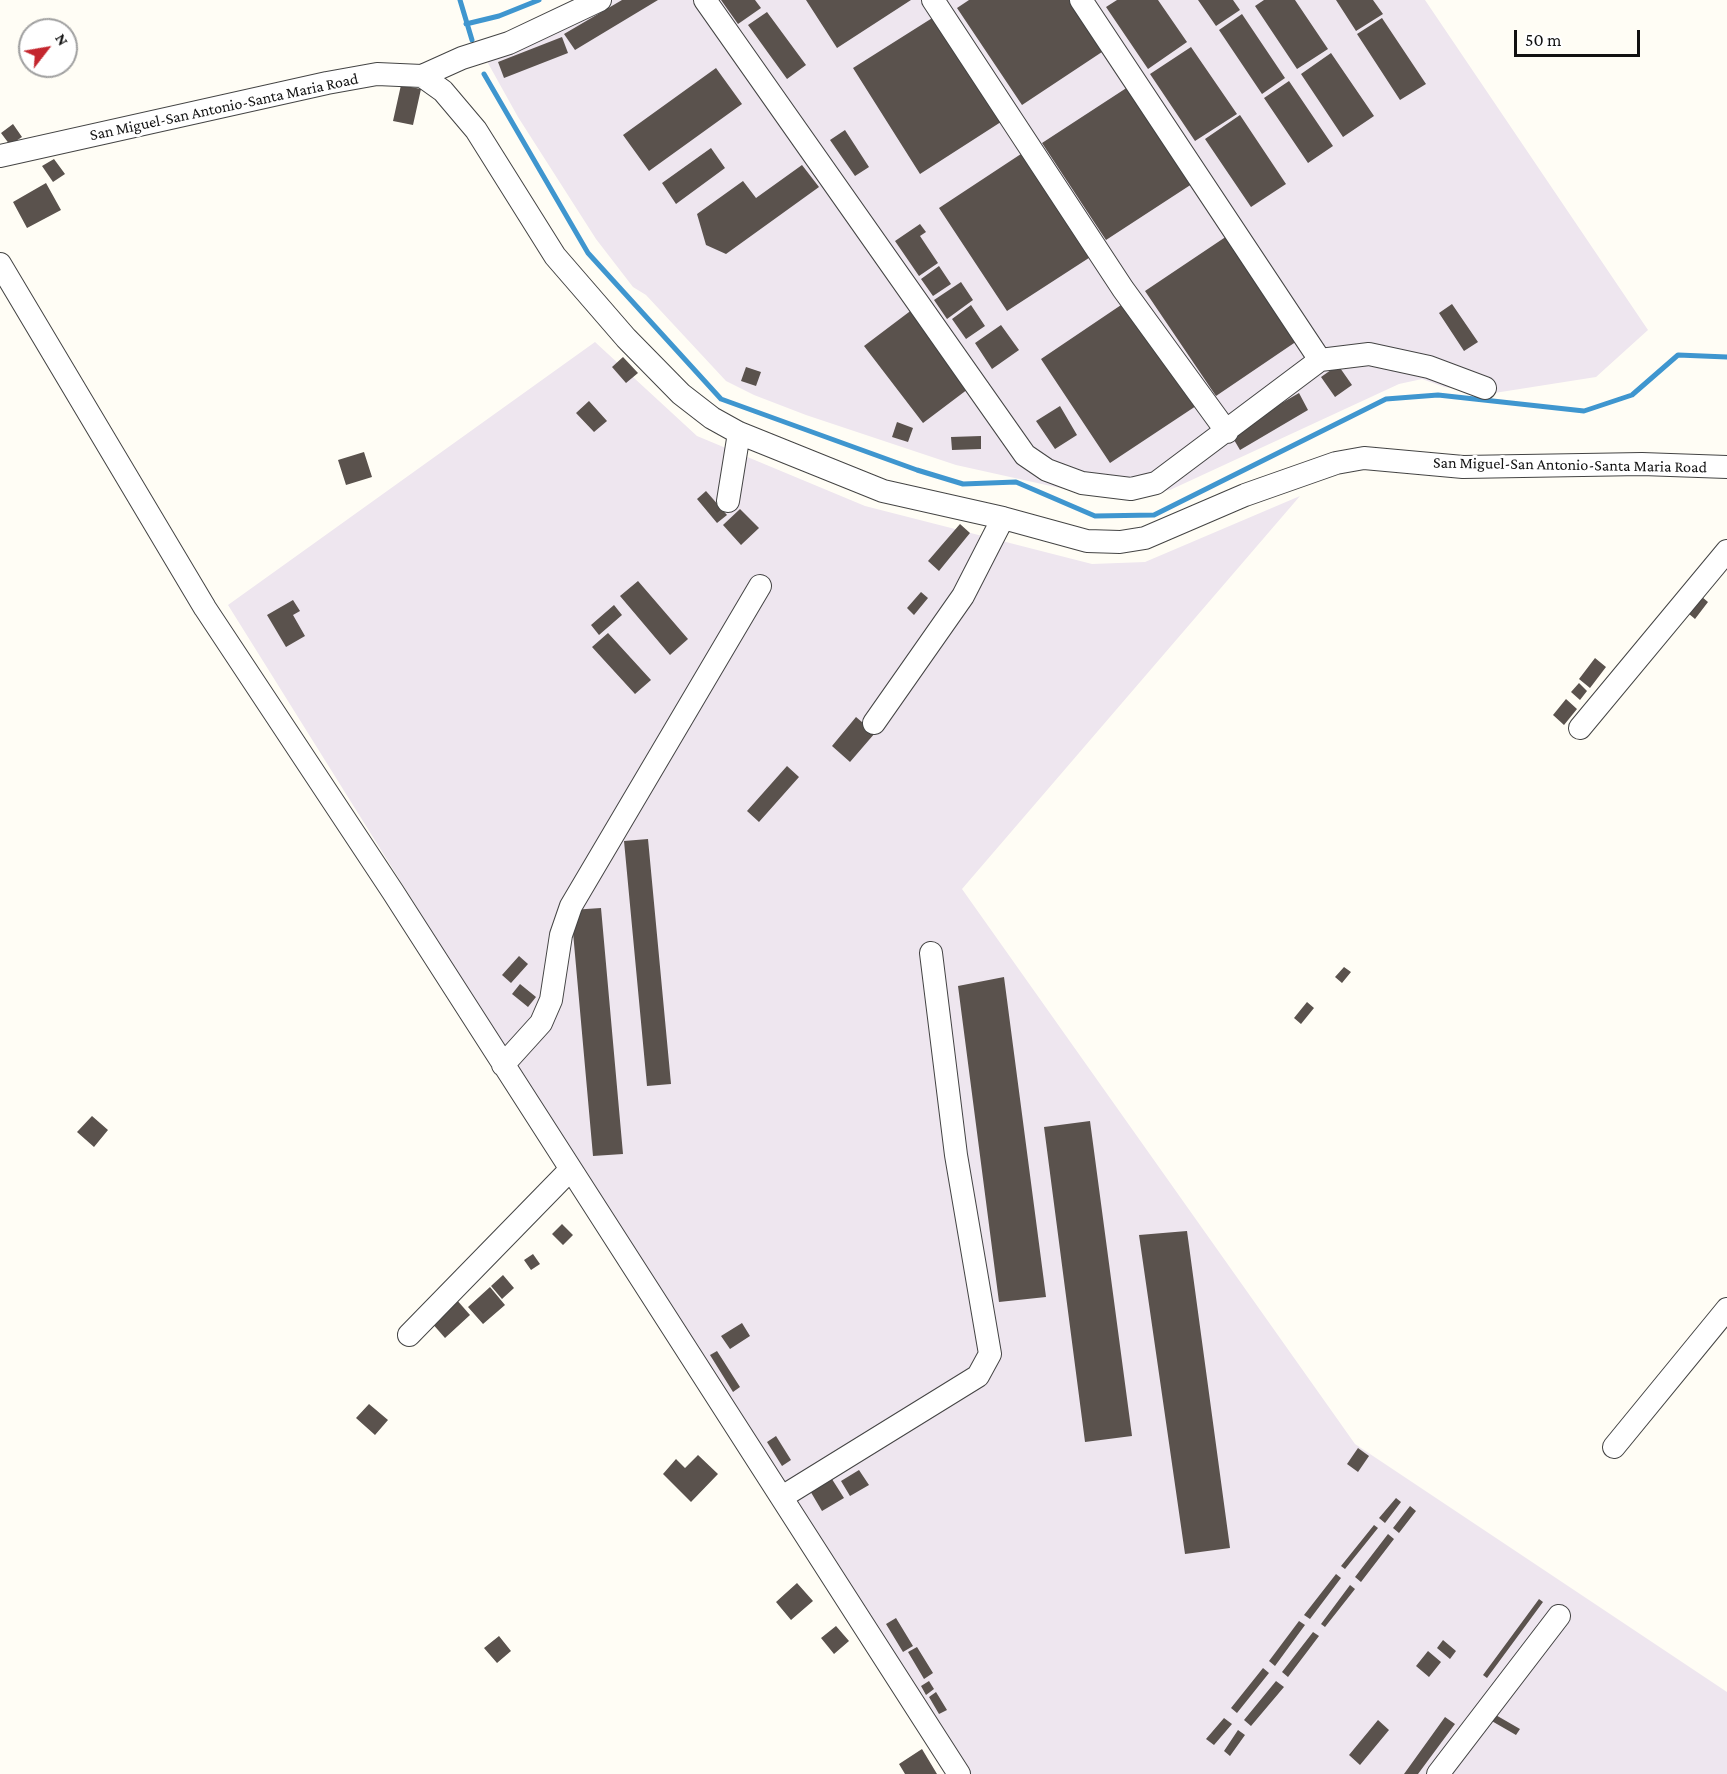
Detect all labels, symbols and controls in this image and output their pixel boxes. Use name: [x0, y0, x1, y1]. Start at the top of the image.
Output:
north arrow: [18, 18, 78, 78]
scale bar: [1517, 18, 1643, 56]
text: N: [52, 30, 72, 49]
text: 50 m: [1525, 30, 1562, 50]
street label: San Miguel-San Antonio-Santa Maria Road: [88, 69, 360, 145]
street label: San Miguel-San Antonio-Santa Maria Road: [1433, 453, 1707, 477]

